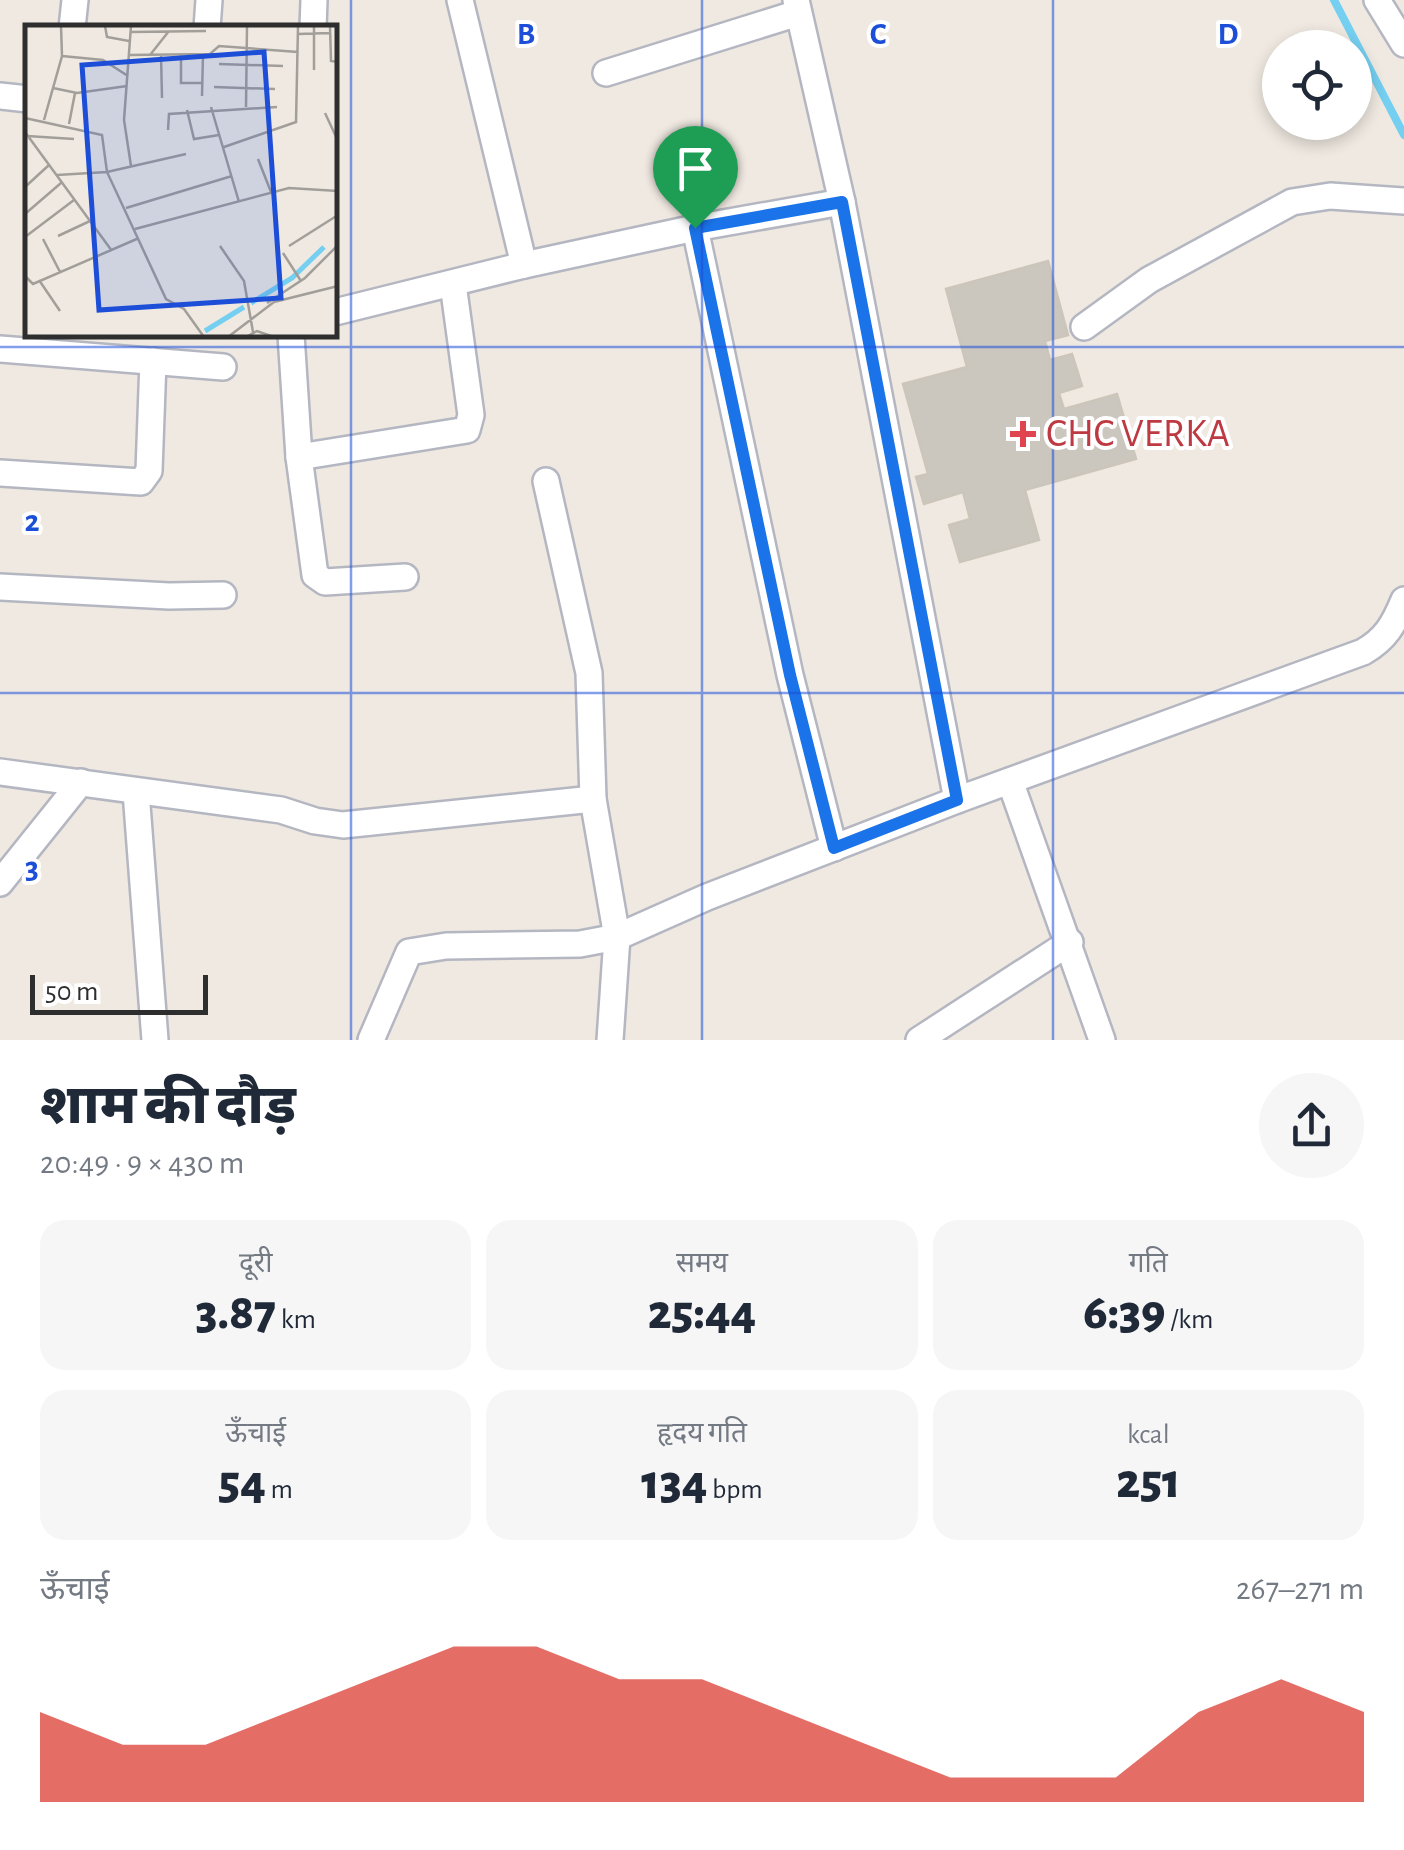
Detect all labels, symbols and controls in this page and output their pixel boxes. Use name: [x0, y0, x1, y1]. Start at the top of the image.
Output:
text: B: [517, 18, 535, 50]
text: C: [870, 18, 887, 50]
text: D: [1218, 18, 1239, 50]
inset map: [25, 25, 338, 338]
map controls: [1262, 30, 1372, 140]
button: locate: [1262, 30, 1372, 140]
pin: [653, 126, 738, 229]
icon: arrive: [668, 141, 723, 196]
place label: CHC VERKA: [1046, 414, 1230, 454]
marker: CHC VERKA: [1010, 421, 1036, 447]
text: 2: [24, 505, 40, 537]
text: 3: [25, 852, 39, 884]
scale bar: [30, 970, 208, 1014]
text: 50 m: [45, 978, 99, 1006]
button: share: [1259, 1073, 1364, 1178]
text: शाम की दौड़: [40, 1079, 296, 1134]
text: 20:49 · 9 × 430 m: [40, 1147, 244, 1179]
text: दूरी: [239, 1250, 272, 1278]
text: समय: [676, 1250, 728, 1278]
text: गति: [1129, 1250, 1168, 1278]
text: 3.87: [196, 1288, 276, 1338]
text: 25:44: [648, 1288, 756, 1338]
text: 6:39: [1083, 1288, 1166, 1338]
text: km: [276, 1306, 316, 1334]
text: /km: [1166, 1306, 1213, 1334]
text: ऊँचाई: [225, 1420, 286, 1448]
text: हृदय गति: [657, 1420, 747, 1448]
text: kcal: [1127, 1421, 1170, 1449]
text: 251: [1116, 1457, 1180, 1507]
text: 54: [218, 1458, 266, 1508]
text: 134: [641, 1458, 707, 1508]
text: m: [266, 1476, 293, 1504]
text: bpm: [707, 1476, 763, 1504]
text: ऊँचाई: [40, 1573, 109, 1605]
text: 267–271 m: [1236, 1573, 1364, 1605]

